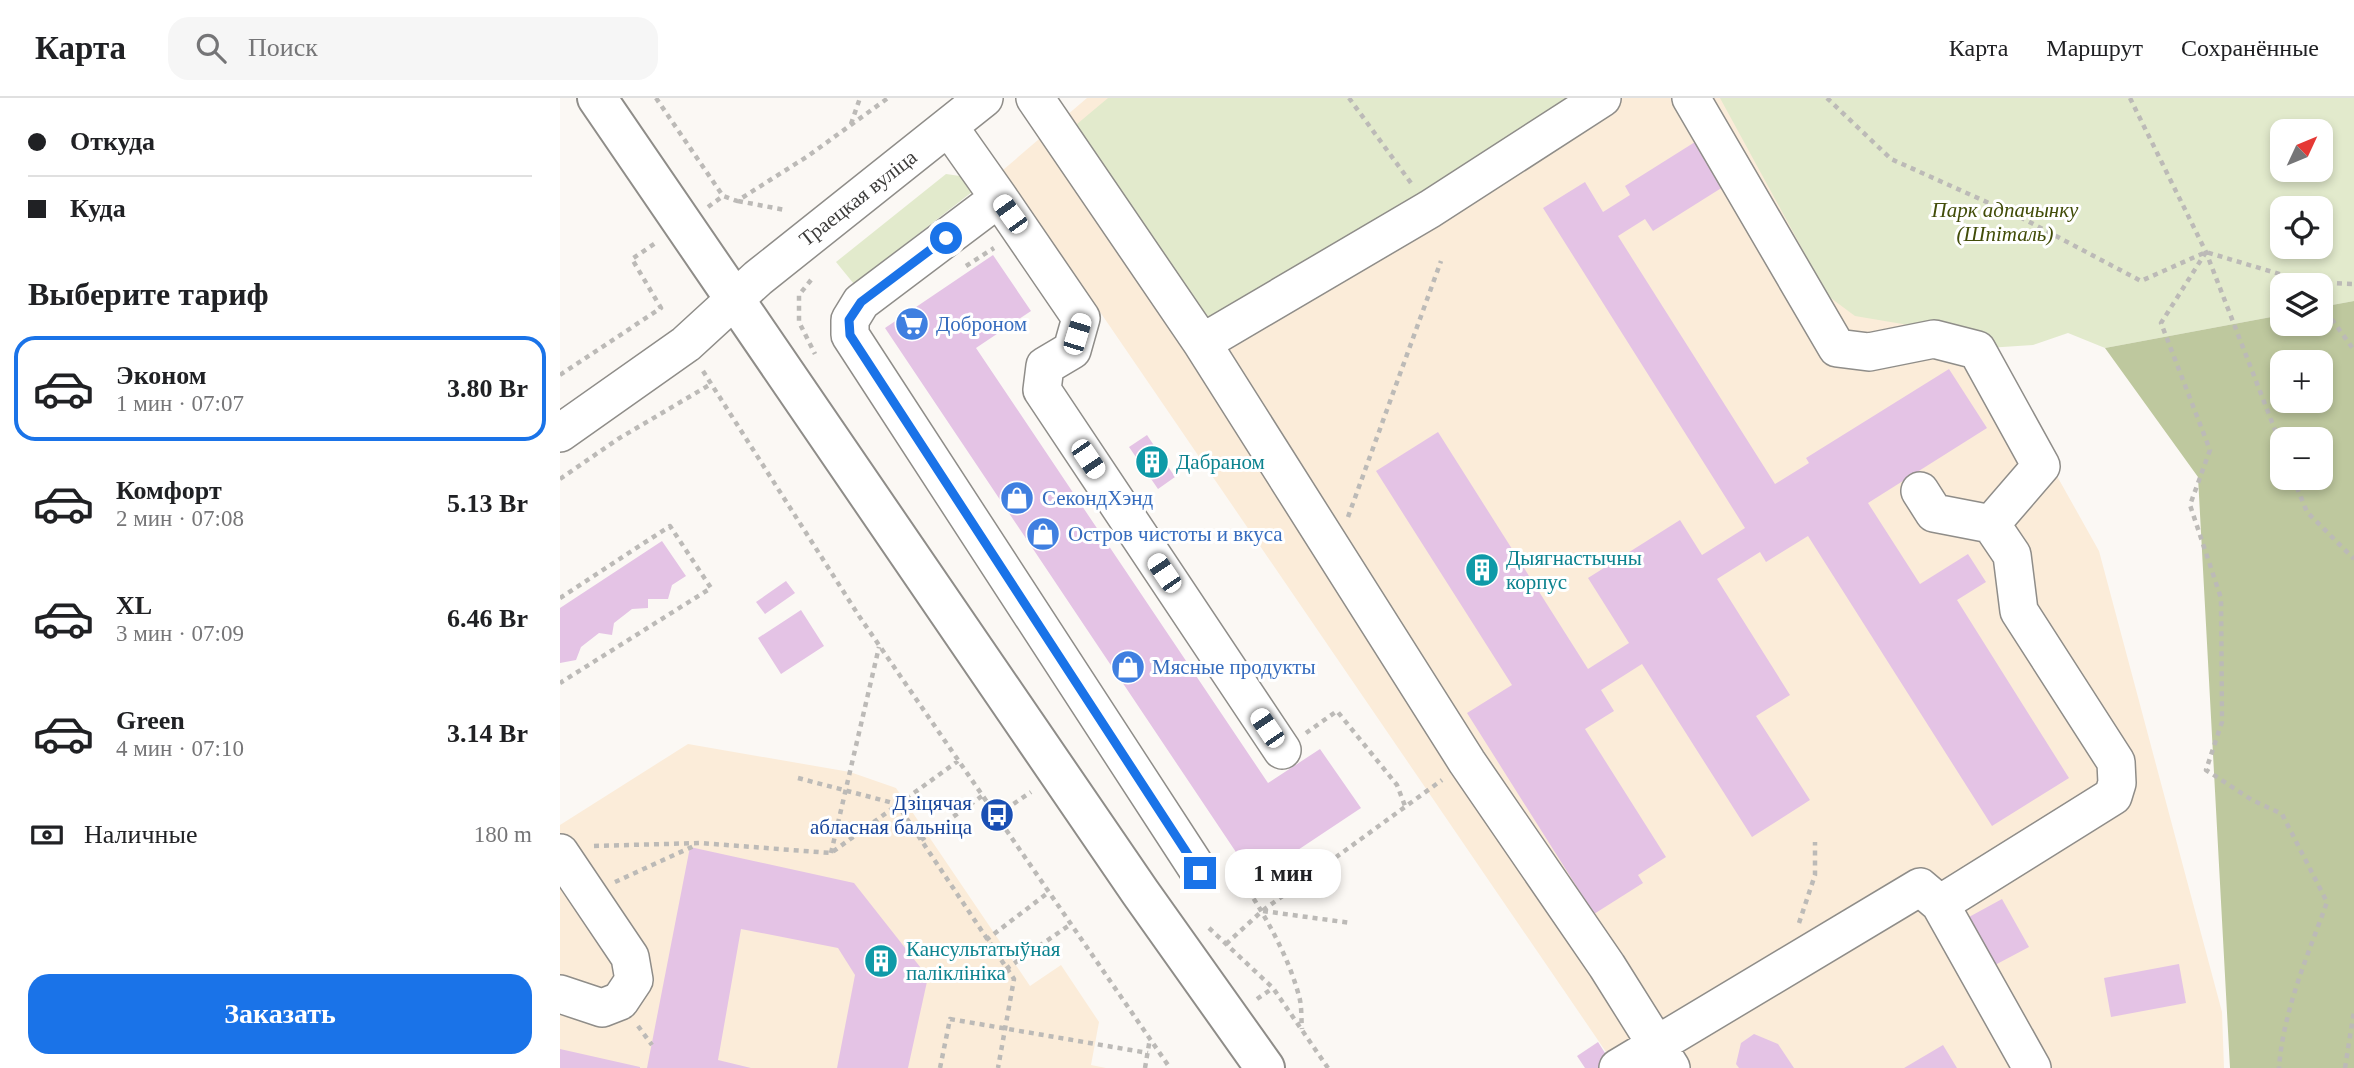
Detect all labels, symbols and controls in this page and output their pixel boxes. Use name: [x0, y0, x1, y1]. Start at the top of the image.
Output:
search box: [168, 17, 658, 80]
icon: search: [192, 29, 230, 67]
text: Карта: [35, 30, 126, 66]
text: Поиск: [248, 33, 318, 62]
text: Карта: [1949, 35, 2008, 61]
text: Маршрут: [2046, 35, 2143, 61]
text: Сохранённые: [2181, 35, 2319, 61]
north arrow: [2270, 119, 2333, 182]
map controls: [2270, 119, 2333, 490]
text: Откуда: [70, 127, 155, 156]
street label: Траецкая вуліца: [795, 144, 922, 251]
car: [990, 191, 1031, 237]
text: Куда: [70, 194, 126, 223]
button: locate: [2270, 196, 2333, 259]
park label: Парк адпачынку (Шпіталь): [1931, 198, 2079, 246]
route start: [930, 222, 962, 254]
button: layers: [2270, 273, 2333, 336]
text: Выберите тариф: [28, 276, 269, 312]
supermarket icon: Доброном: [893, 305, 931, 343]
car: [1061, 311, 1094, 357]
place label: Доброном: [936, 312, 1027, 336]
button: +: [2270, 350, 2333, 413]
icon: car: [32, 357, 95, 420]
text: Эконом: [116, 361, 206, 390]
text: 3.80 Br: [447, 374, 528, 403]
text: 1 мин · 07:07: [116, 391, 244, 416]
button: −: [2270, 427, 2333, 490]
car: [1068, 436, 1109, 482]
building icon: Дабраном: [1133, 443, 1171, 481]
place label: Дабраном: [1176, 450, 1265, 474]
icon: car: [32, 472, 95, 535]
text: Комфорт: [116, 476, 222, 505]
shop icon: СекондХэнд: [998, 479, 1036, 517]
place label: СекондХэнд: [1042, 486, 1154, 510]
text: 5.13 Br: [447, 489, 528, 518]
text: 2 мин · 07:08: [116, 506, 244, 531]
shop icon: Остров чистоты и вкуса: [1024, 515, 1062, 553]
place label: Остров чистоты и вкуса: [1068, 522, 1283, 546]
place label: Дыягнастычны корпус: [1506, 546, 1642, 594]
car: [1144, 550, 1185, 596]
building icon: Дыягнастычны корпус: [1463, 551, 1501, 589]
icon: car: [32, 587, 95, 650]
text: XL: [116, 591, 152, 620]
text: 6.46 Br: [447, 604, 528, 633]
text: 3 мин · 07:09: [116, 621, 244, 646]
shop icon: Мясные продукты: [1109, 648, 1147, 686]
place label: Мясные продукты: [1152, 655, 1316, 679]
icon: car: [32, 702, 95, 765]
car: [1247, 705, 1288, 751]
text: Green: [116, 706, 185, 735]
text: 3.14 Br: [447, 719, 528, 748]
text: 4 мин · 07:10: [116, 736, 244, 761]
place label: Дзіцячая абласная бальніца: [810, 791, 973, 839]
bus stop icon: Дзіцячая абласная бальніца: [978, 796, 1016, 834]
icon: cash: [28, 816, 66, 854]
text: Наличные: [84, 820, 197, 849]
text: 180 m: [474, 822, 532, 847]
callout: 1 мин: [1224, 848, 1340, 898]
route end: [1184, 857, 1216, 889]
text: 1 мин: [1253, 861, 1313, 886]
place label: Кансультатыўная паліклініка: [906, 937, 1061, 985]
building icon: Кансультатыўная паліклініка: [862, 942, 900, 980]
button: Заказать: [28, 974, 532, 1054]

